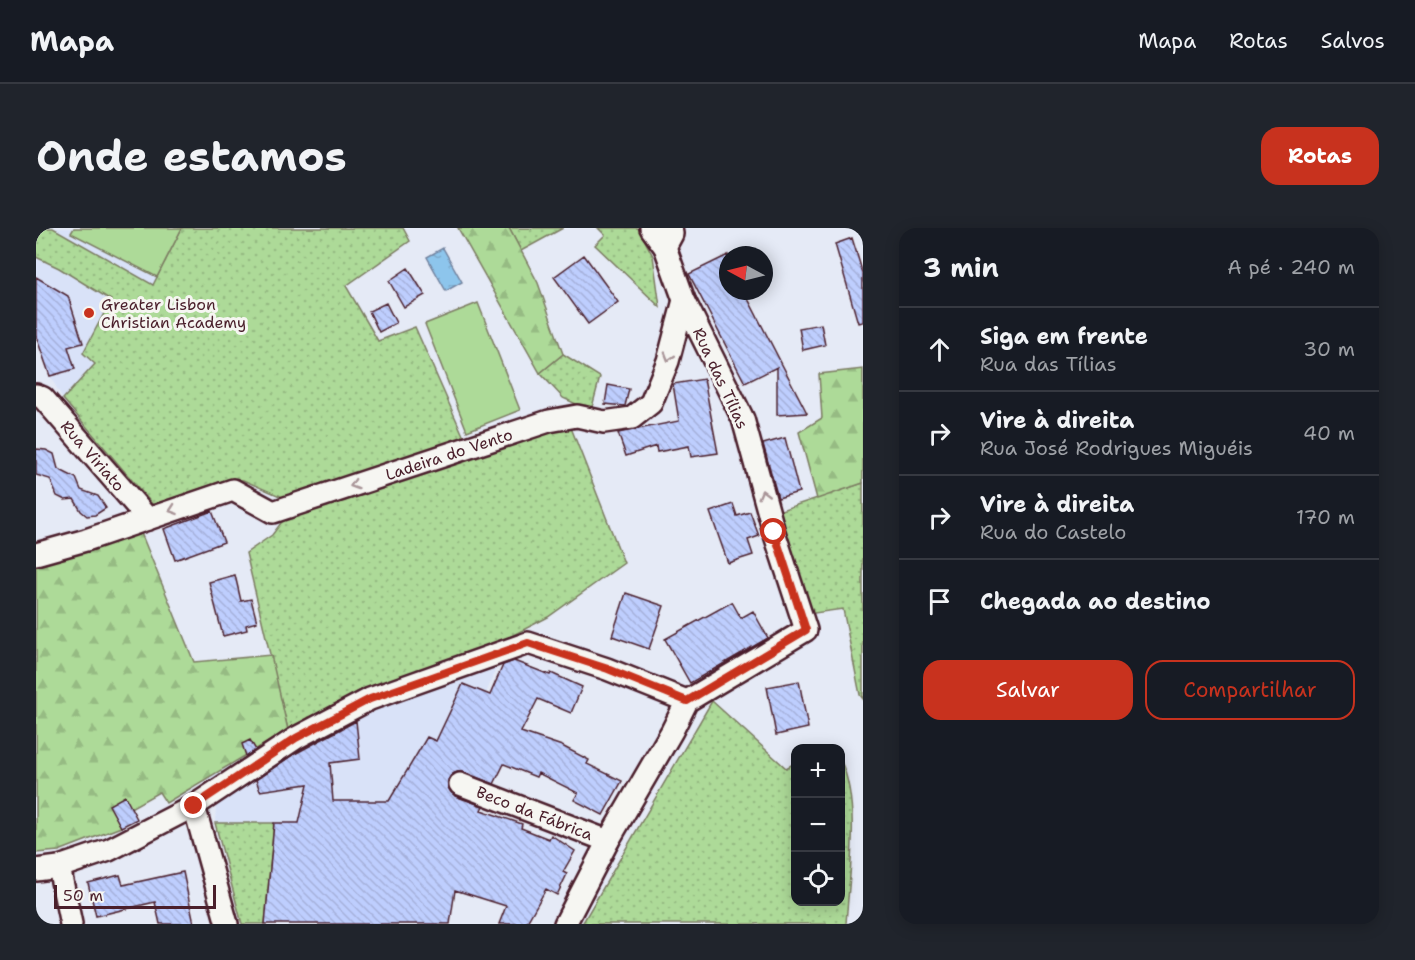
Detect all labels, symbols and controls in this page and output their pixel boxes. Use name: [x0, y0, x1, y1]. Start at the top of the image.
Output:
text: Mapa: [30, 22, 114, 60]
text: Mapa: [1138, 27, 1196, 55]
text: Rotas: [1229, 27, 1288, 55]
text: Salvos: [1321, 27, 1385, 55]
button: Rotas: [1261, 127, 1379, 185]
text: Onde estamos: [36, 128, 347, 184]
north arrow: [719, 246, 773, 300]
text: 3 min: [923, 250, 999, 285]
text: A pé · 240 m: [1227, 254, 1355, 280]
place label: Greater Lisbon Christian Academy: [101, 294, 246, 333]
marker: Greater Lisbon Christian Academy: [82, 306, 96, 320]
text: Siga em frente: [980, 322, 1148, 351]
street label: Rua das Tílias: [688, 324, 753, 432]
icon: ahead: [923, 333, 956, 366]
text: 30 m: [1303, 336, 1355, 362]
one-way arrow: [664, 351, 676, 362]
text: Rua das Tílias: [980, 351, 1117, 377]
text: Vire à direita: [980, 406, 1134, 435]
street label: Rua Viriato: [56, 416, 129, 496]
icon: right: [923, 417, 956, 450]
text: 40 m: [1303, 420, 1355, 446]
street label: Ladeira do Vento: [383, 424, 515, 485]
text: Rua José Rodrigues Miguéis: [980, 435, 1253, 461]
one-way arrow: [349, 478, 360, 491]
one-way arrow: [758, 489, 771, 499]
text: Vire à direita: [980, 490, 1134, 519]
icon: right: [923, 501, 956, 534]
one-way arrow: [168, 503, 179, 516]
text: 170 m: [1296, 504, 1355, 530]
route start: [760, 518, 786, 544]
text: Rua do Castelo: [980, 519, 1126, 545]
icon: arrive: [923, 585, 956, 618]
text: Chegada ao destino: [980, 587, 1211, 616]
button: Salvar: [923, 660, 1133, 720]
button: Compartilhar: [1145, 660, 1355, 720]
map controls: [791, 744, 845, 906]
button: +: [791, 744, 845, 798]
street label: Beco da Fábrica: [473, 781, 596, 845]
route end: [180, 792, 206, 818]
button: −: [791, 798, 845, 852]
button: locate: [791, 852, 845, 906]
scale bar: [54, 882, 216, 910]
text: 50 m: [63, 885, 103, 906]

